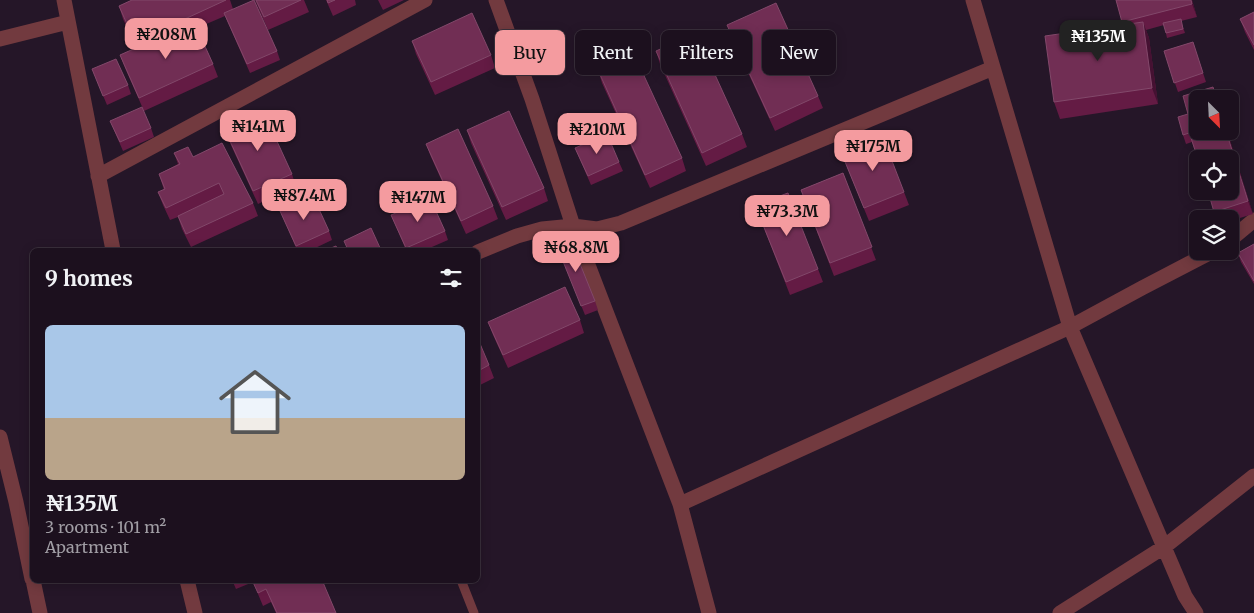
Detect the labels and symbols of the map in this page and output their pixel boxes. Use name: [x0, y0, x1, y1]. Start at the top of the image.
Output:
pin: ₦208M: [131, 18, 201, 60]
pin: ₦135M: [1063, 20, 1133, 62]
north arrow: [1189, 90, 1239, 140]
pin: ₦141M: [223, 110, 293, 152]
pin: ₦210M: [562, 112, 632, 155]
pin: ₦175M: [838, 130, 908, 172]
pin: ₦87.4M: [263, 178, 345, 221]
pin: ₦147M: [383, 180, 453, 223]
pin: ₦73.3M: [746, 194, 828, 237]
pin: ₦68.8M: [535, 230, 617, 273]

